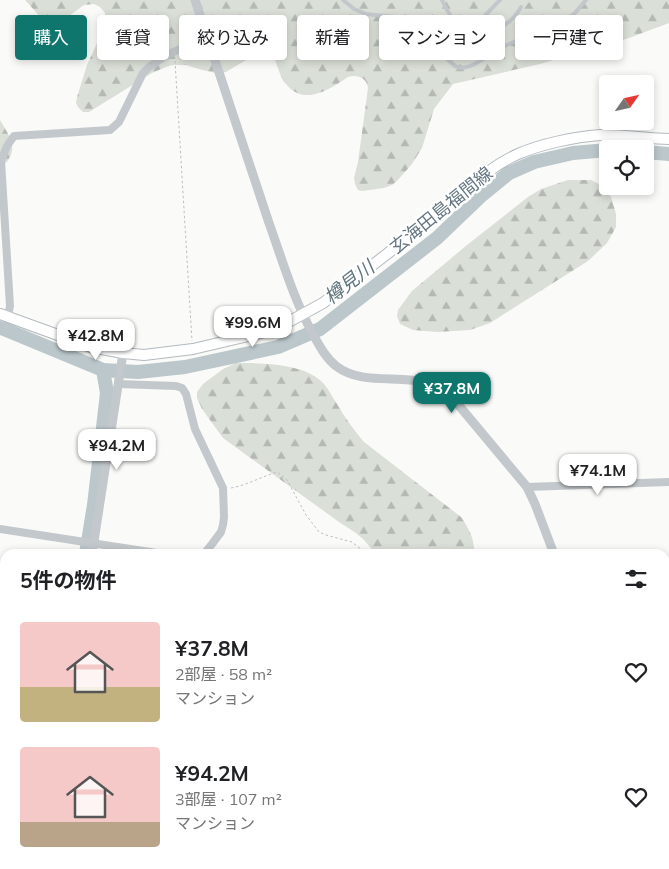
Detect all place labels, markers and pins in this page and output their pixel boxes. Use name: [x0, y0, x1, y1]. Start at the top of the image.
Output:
pin: ¥99.6M: [212, 306, 294, 348]
pin: ¥42.8M: [55, 318, 137, 361]
pin: ¥37.8M: [411, 372, 493, 414]
pin: ¥94.2M: [76, 428, 158, 471]
pin: ¥74.1M: [557, 454, 639, 496]

